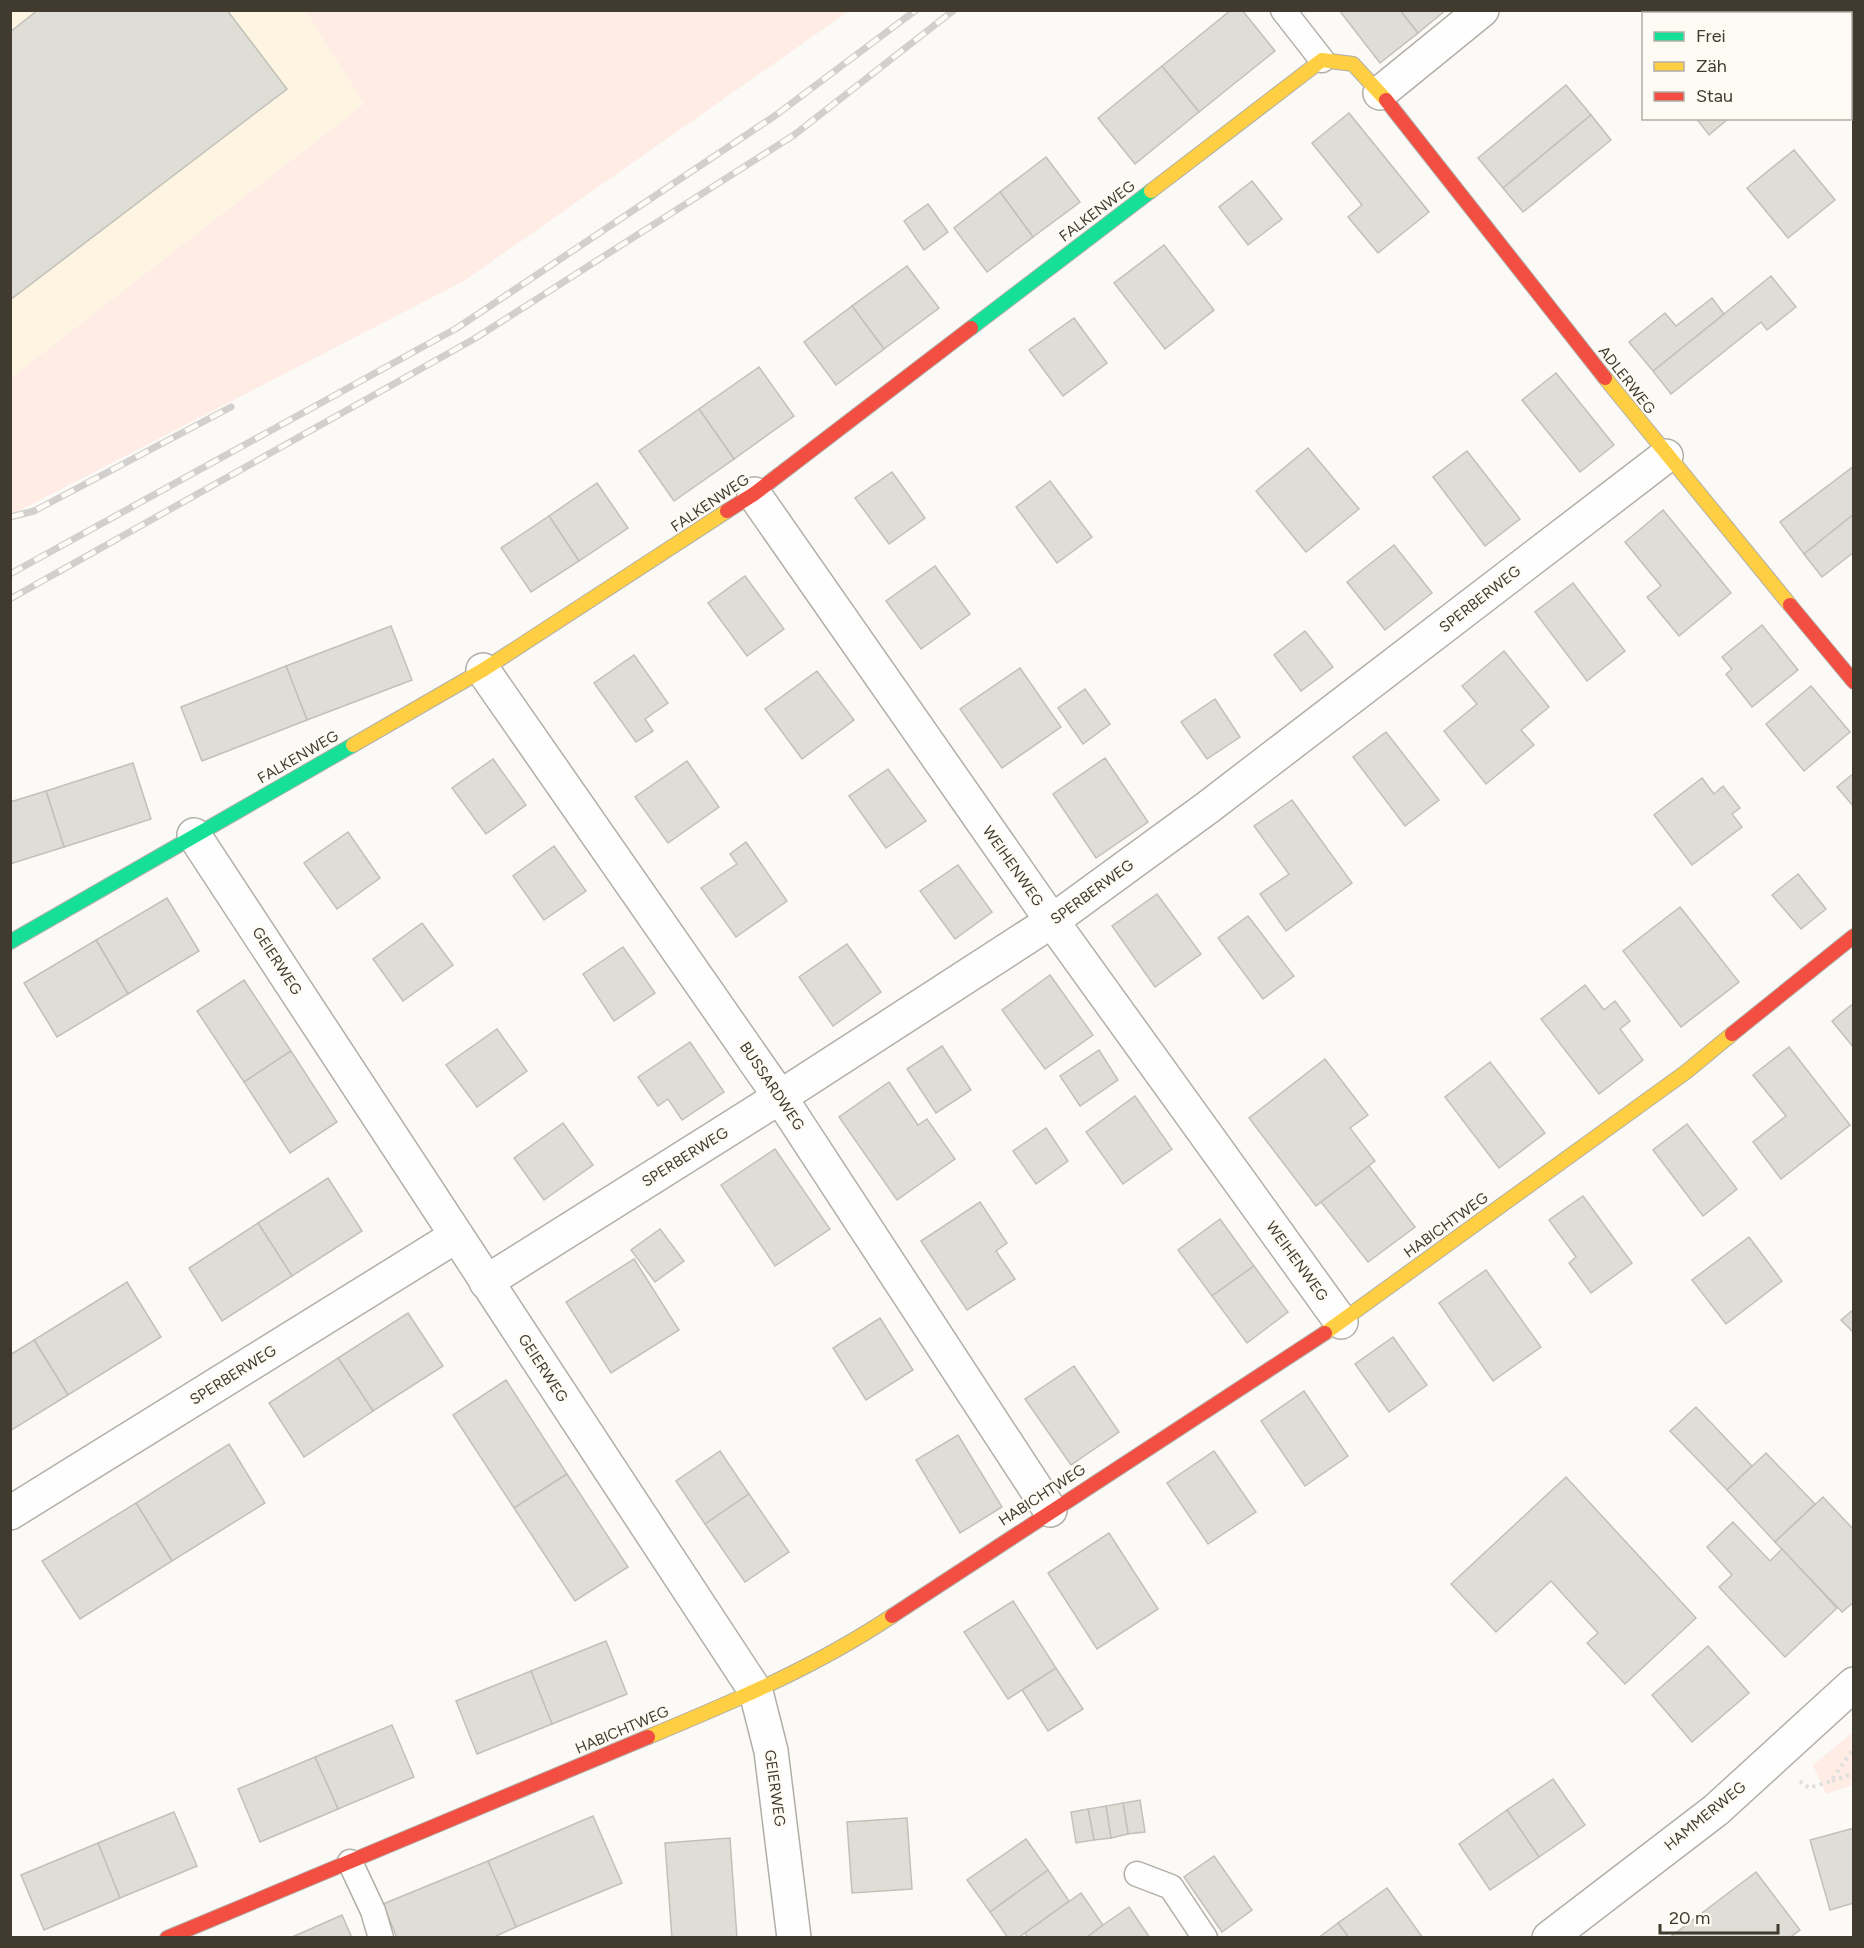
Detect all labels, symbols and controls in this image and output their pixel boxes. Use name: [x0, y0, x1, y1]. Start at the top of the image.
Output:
legend: [1642, 12, 1852, 120]
text: Frei: [1696, 25, 1726, 47]
text: Zäh: [1696, 55, 1727, 77]
text: Stau: [1696, 85, 1733, 107]
street label: FALKENWEG: [1055, 177, 1139, 245]
street label: ADLERWEG: [1595, 342, 1659, 418]
street label: FALKENWEG: [667, 470, 753, 536]
street label: SPERBERWEG: [1436, 562, 1524, 636]
street label: FALKENWEG: [254, 727, 342, 787]
street label: WEIHENWEG: [979, 822, 1047, 910]
street label: SPERBERWEG: [1047, 856, 1137, 928]
street label: GEIERWEG: [248, 924, 306, 998]
street label: BUSSARDWEG: [736, 1038, 808, 1134]
street label: SPERBERWEG: [639, 1123, 731, 1191]
street label: HABICHTWEG: [1400, 1188, 1492, 1262]
street label: WEIHENWEG: [1262, 1218, 1332, 1304]
street label: GEIERWEG: [514, 1331, 572, 1405]
street label: SPERBERWEG: [187, 1341, 279, 1409]
street label: HABICHTWEG: [995, 1460, 1089, 1530]
street label: HABICHTWEG: [573, 1702, 671, 1758]
street label: GEIERWEG: [761, 1748, 789, 1828]
street label: HAMMERWEG: [1661, 1778, 1749, 1854]
scale bar: [1660, 1897, 1778, 1935]
text: 20 m: [1669, 1907, 1710, 1929]

